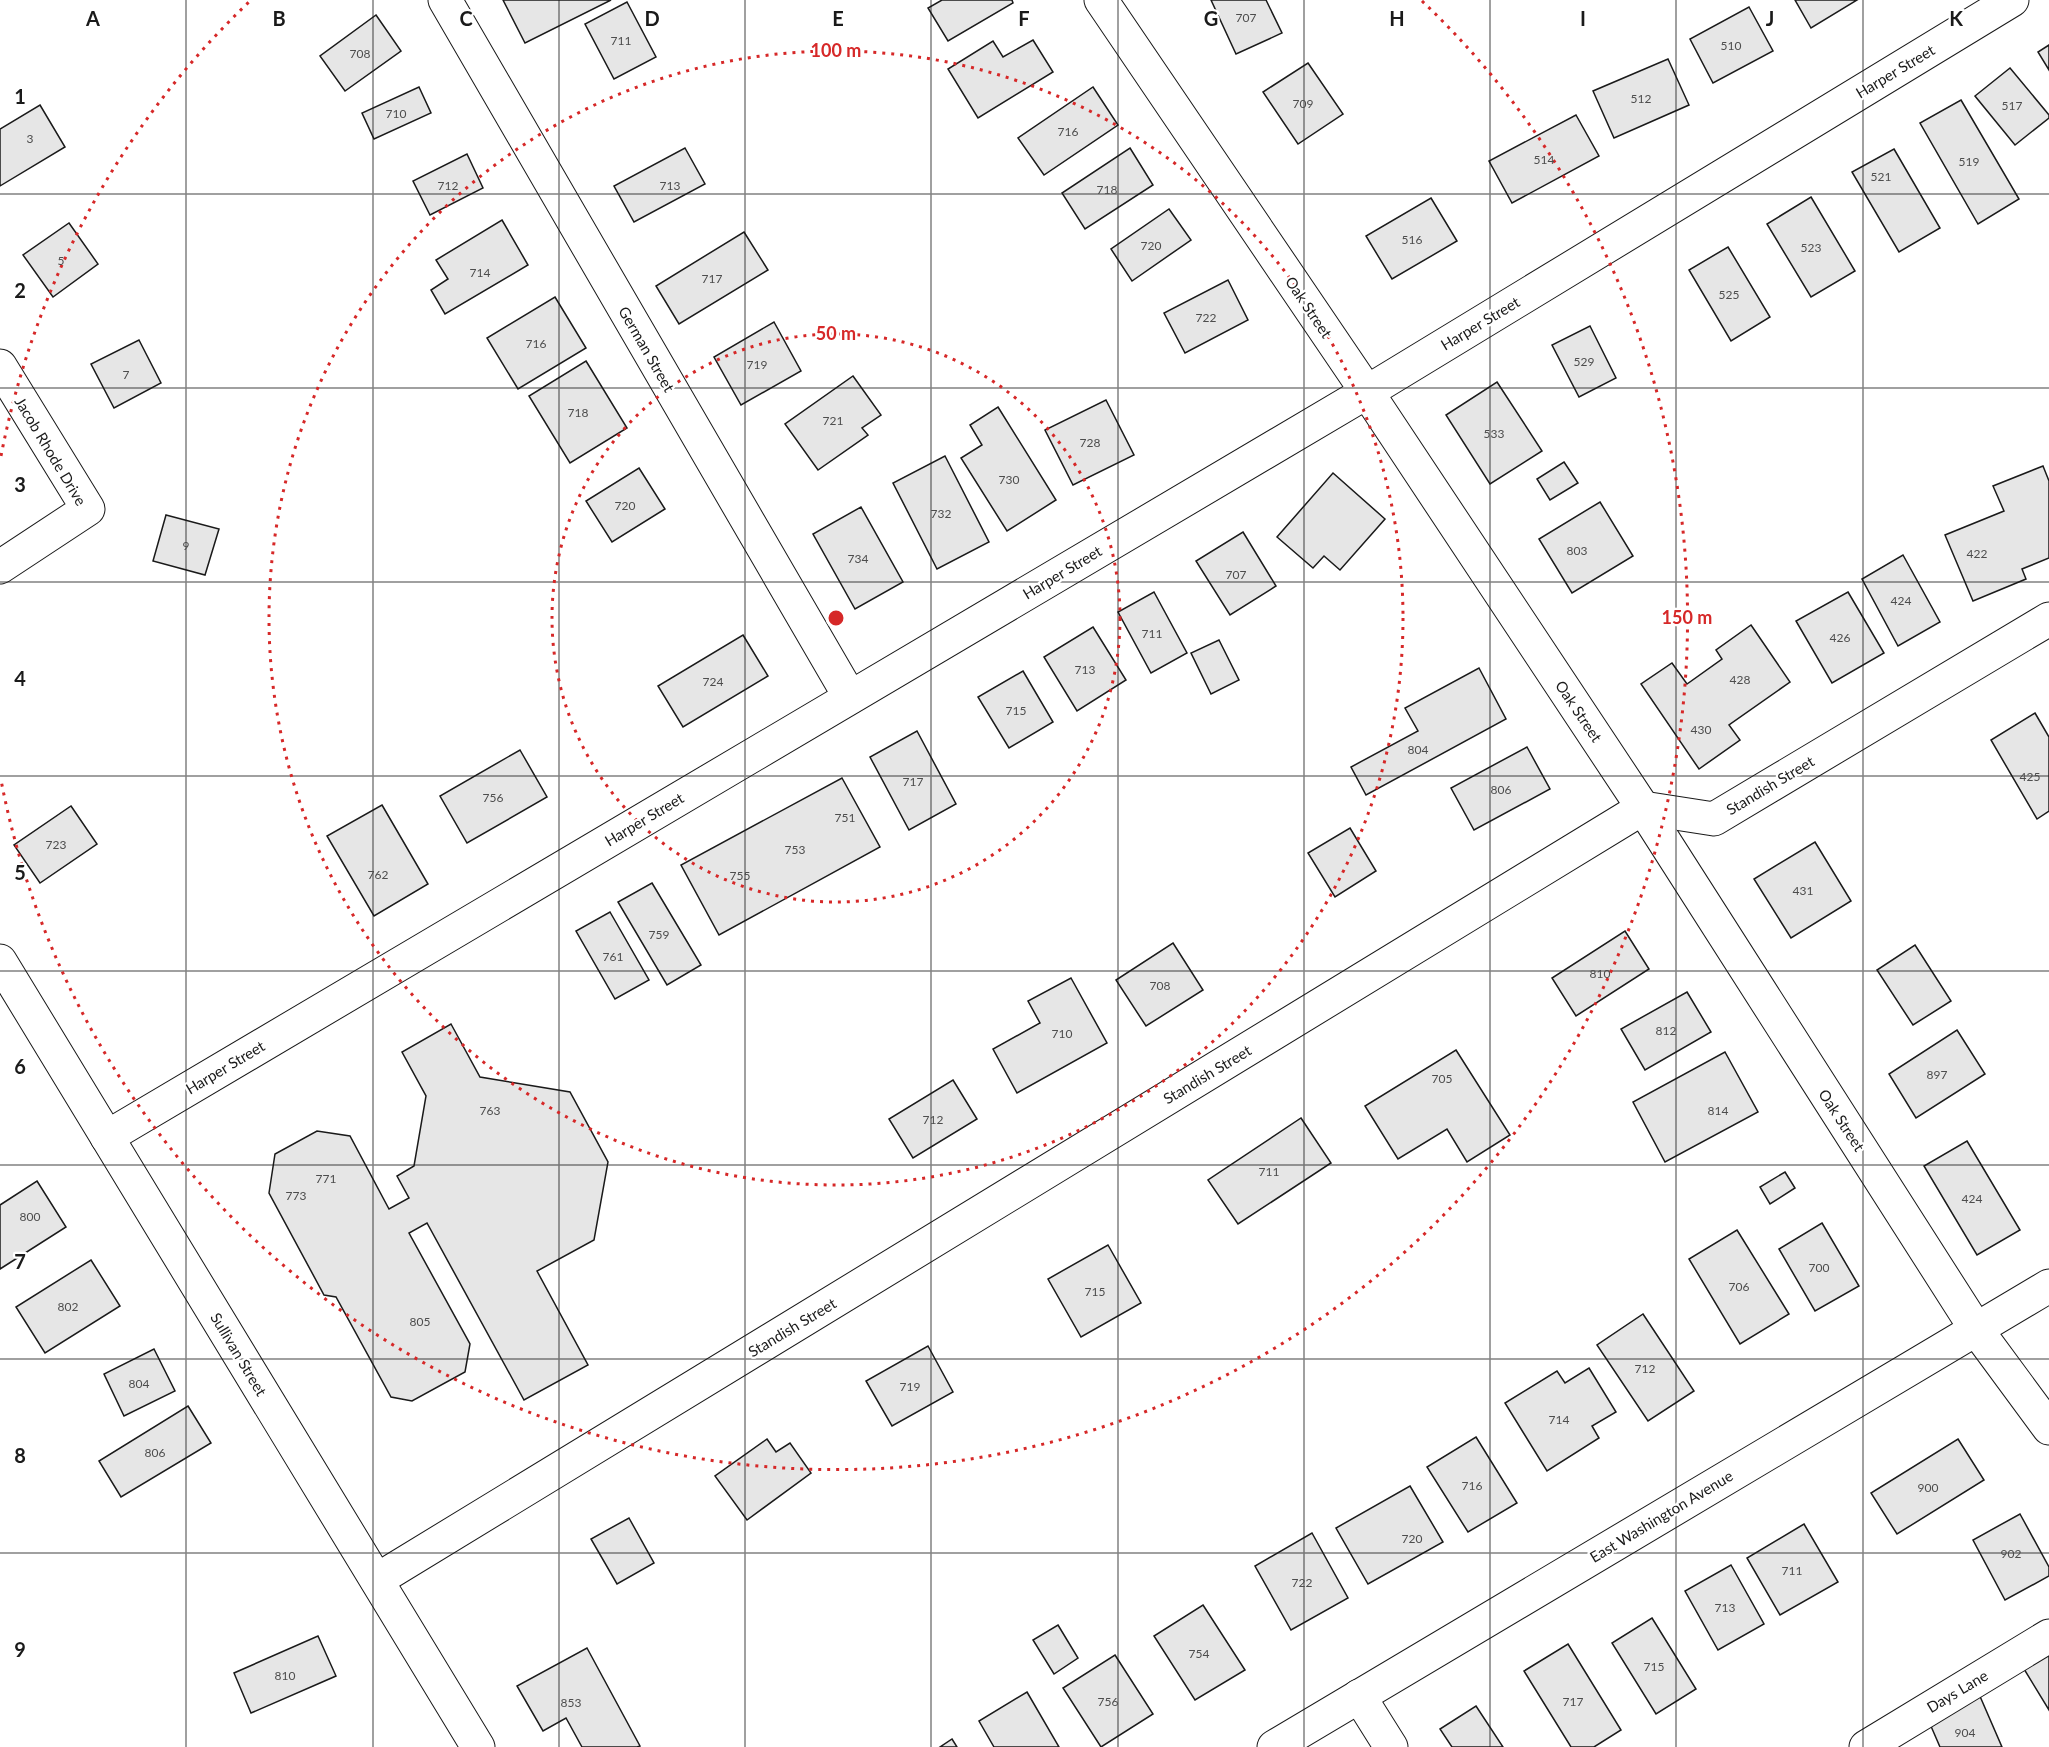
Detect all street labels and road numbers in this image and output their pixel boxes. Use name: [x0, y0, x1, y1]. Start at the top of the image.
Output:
street label: Harper Street: [1852, 40, 1938, 102]
street label: Oak Street: [1282, 273, 1336, 342]
street label: Harper Street: [1437, 292, 1523, 354]
street label: German Street: [615, 303, 679, 395]
street label: Jacob Rhode Drive: [12, 393, 91, 509]
street label: Harper Street: [1019, 541, 1105, 603]
street label: Oak Street: [1552, 677, 1606, 746]
street label: Standish Street: [1723, 751, 1818, 818]
street label: Harper Street: [601, 788, 687, 850]
street label: Harper Street: [182, 1036, 268, 1098]
street label: Standish Street: [1160, 1040, 1255, 1107]
street label: Oak Street: [1815, 1086, 1869, 1155]
street label: Standish Street: [745, 1293, 840, 1360]
street label: Sullivan Street: [207, 1309, 271, 1399]
street label: East Washington Avenue: [1586, 1466, 1736, 1566]
street label: Days Lane: [1923, 1666, 1991, 1716]

